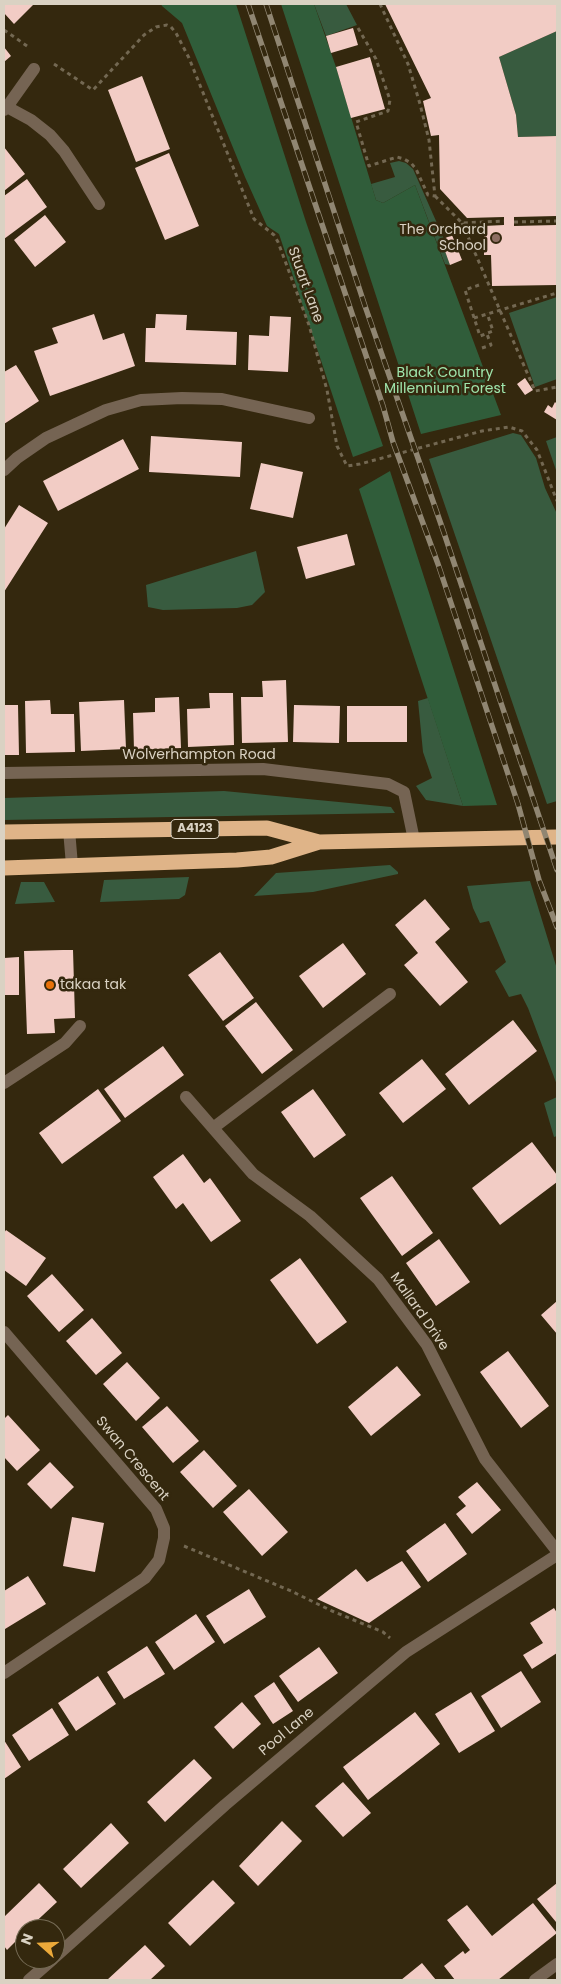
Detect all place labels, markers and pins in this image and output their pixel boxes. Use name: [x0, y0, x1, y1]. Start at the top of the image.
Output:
place label: The Orchard School: [399, 222, 486, 254]
marker: The Orchard School: [490, 232, 502, 244]
place label: takaa tak: [60, 977, 126, 993]
marker: takaa tak: [44, 979, 56, 991]

